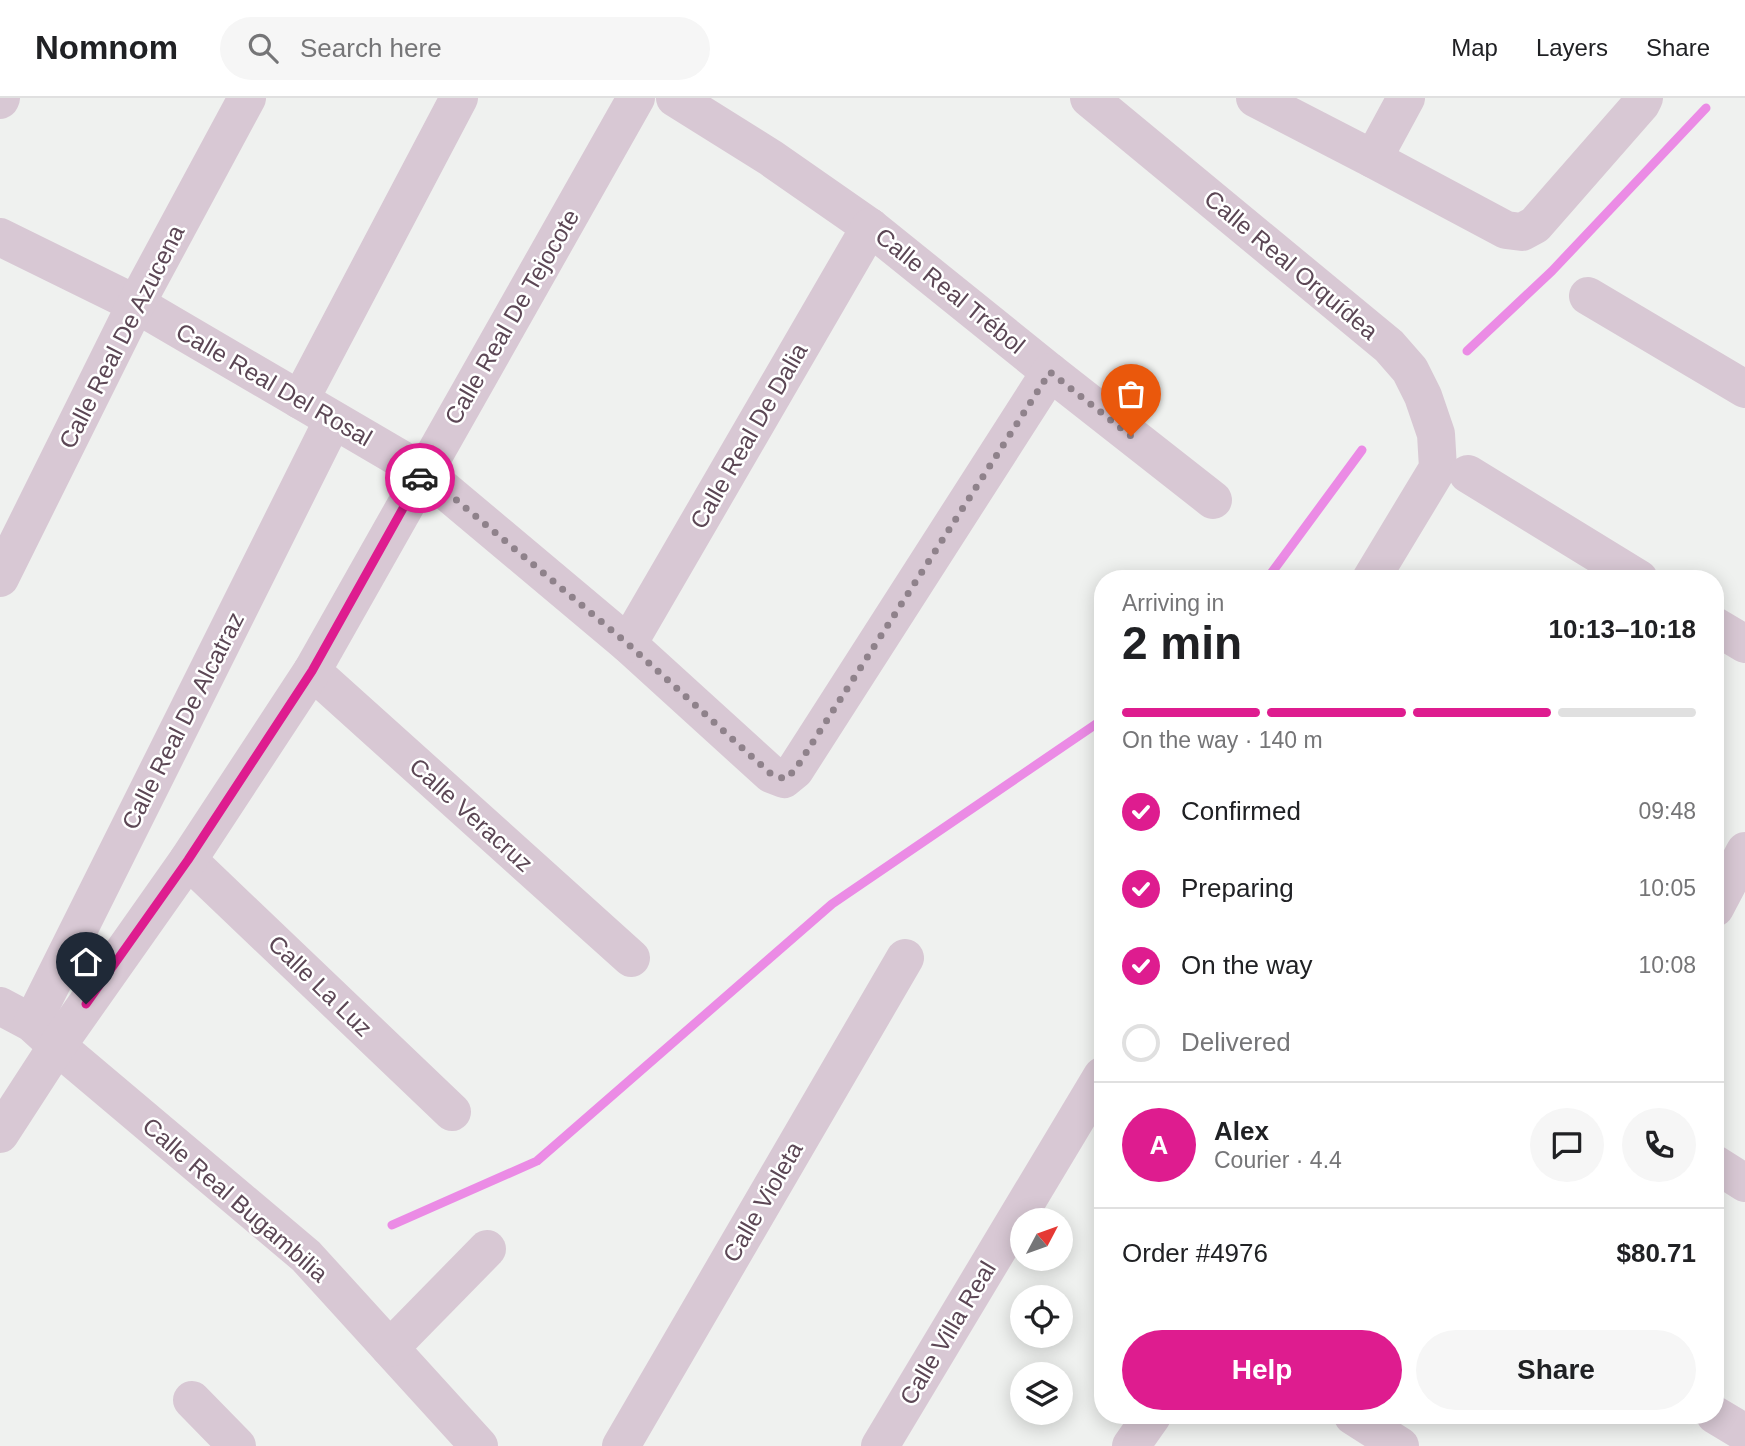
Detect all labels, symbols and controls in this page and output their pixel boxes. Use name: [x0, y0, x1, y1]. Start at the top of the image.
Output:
search box: [220, 17, 710, 80]
text: Nomnom: [35, 29, 178, 66]
icon: search: [244, 29, 282, 67]
text: Search here: [300, 33, 442, 63]
text: Map: [1451, 34, 1498, 61]
text: Layers: [1536, 34, 1608, 61]
text: Share: [1646, 34, 1710, 61]
street label: Calle Real Orquídea: [1199, 184, 1384, 345]
street label: Calle Real De Tejocote: [439, 204, 584, 429]
street label: Calle Real De Azucena: [54, 220, 190, 453]
street label: Calle Real Trébol: [870, 222, 1030, 359]
street label: Calle Real Del Rosal: [172, 318, 377, 452]
street label: Calle Real De Dalia: [685, 338, 813, 533]
pin: [1101, 364, 1161, 436]
icon: bag: [1112, 375, 1150, 413]
courier: [385, 443, 455, 513]
icon: car: [401, 459, 439, 497]
text: Arriving in: [1122, 590, 1224, 616]
street label: Calle Real De Alcatraz: [116, 608, 249, 834]
text: 10:13–10:18: [1549, 614, 1696, 644]
text: 2 min: [1122, 617, 1242, 669]
text: On the way · 140 m: [1122, 727, 1323, 753]
street label: Calle Veracruz: [404, 752, 538, 877]
icon: check: [1122, 793, 1160, 831]
text: Confirmed: [1181, 796, 1301, 826]
text: 09:48: [1638, 798, 1696, 824]
icon: check: [1122, 870, 1160, 908]
text: Preparing: [1181, 873, 1294, 903]
text: 10:05: [1638, 875, 1696, 901]
street label: Calle La Luz: [263, 930, 378, 1042]
pin: [56, 932, 116, 1004]
icon: home: [67, 943, 105, 981]
icon: check: [1122, 947, 1160, 985]
text: On the way: [1181, 950, 1313, 980]
text: 10:08: [1638, 952, 1696, 978]
text: Delivered: [1181, 1027, 1291, 1057]
button: chat: [1530, 1108, 1604, 1182]
button: phone: [1622, 1108, 1696, 1182]
street label: Calle Real Bugambilia: [137, 1112, 334, 1288]
text: Alex: [1214, 1116, 1269, 1146]
text: A: [1150, 1130, 1168, 1160]
street label: Calle Violeta: [717, 1136, 808, 1267]
text: Courier · 4.4: [1214, 1147, 1342, 1173]
north arrow: [1010, 1208, 1073, 1270]
map controls: [1010, 1208, 1073, 1425]
text: Order #4976: [1122, 1238, 1268, 1268]
text: $80.71: [1616, 1238, 1696, 1268]
street label: Calle Villa Real: [894, 1256, 1001, 1409]
button: locate: [1010, 1285, 1073, 1348]
button: Help: [1122, 1330, 1402, 1410]
button: Share: [1416, 1330, 1696, 1410]
button: layers: [1010, 1362, 1073, 1425]

